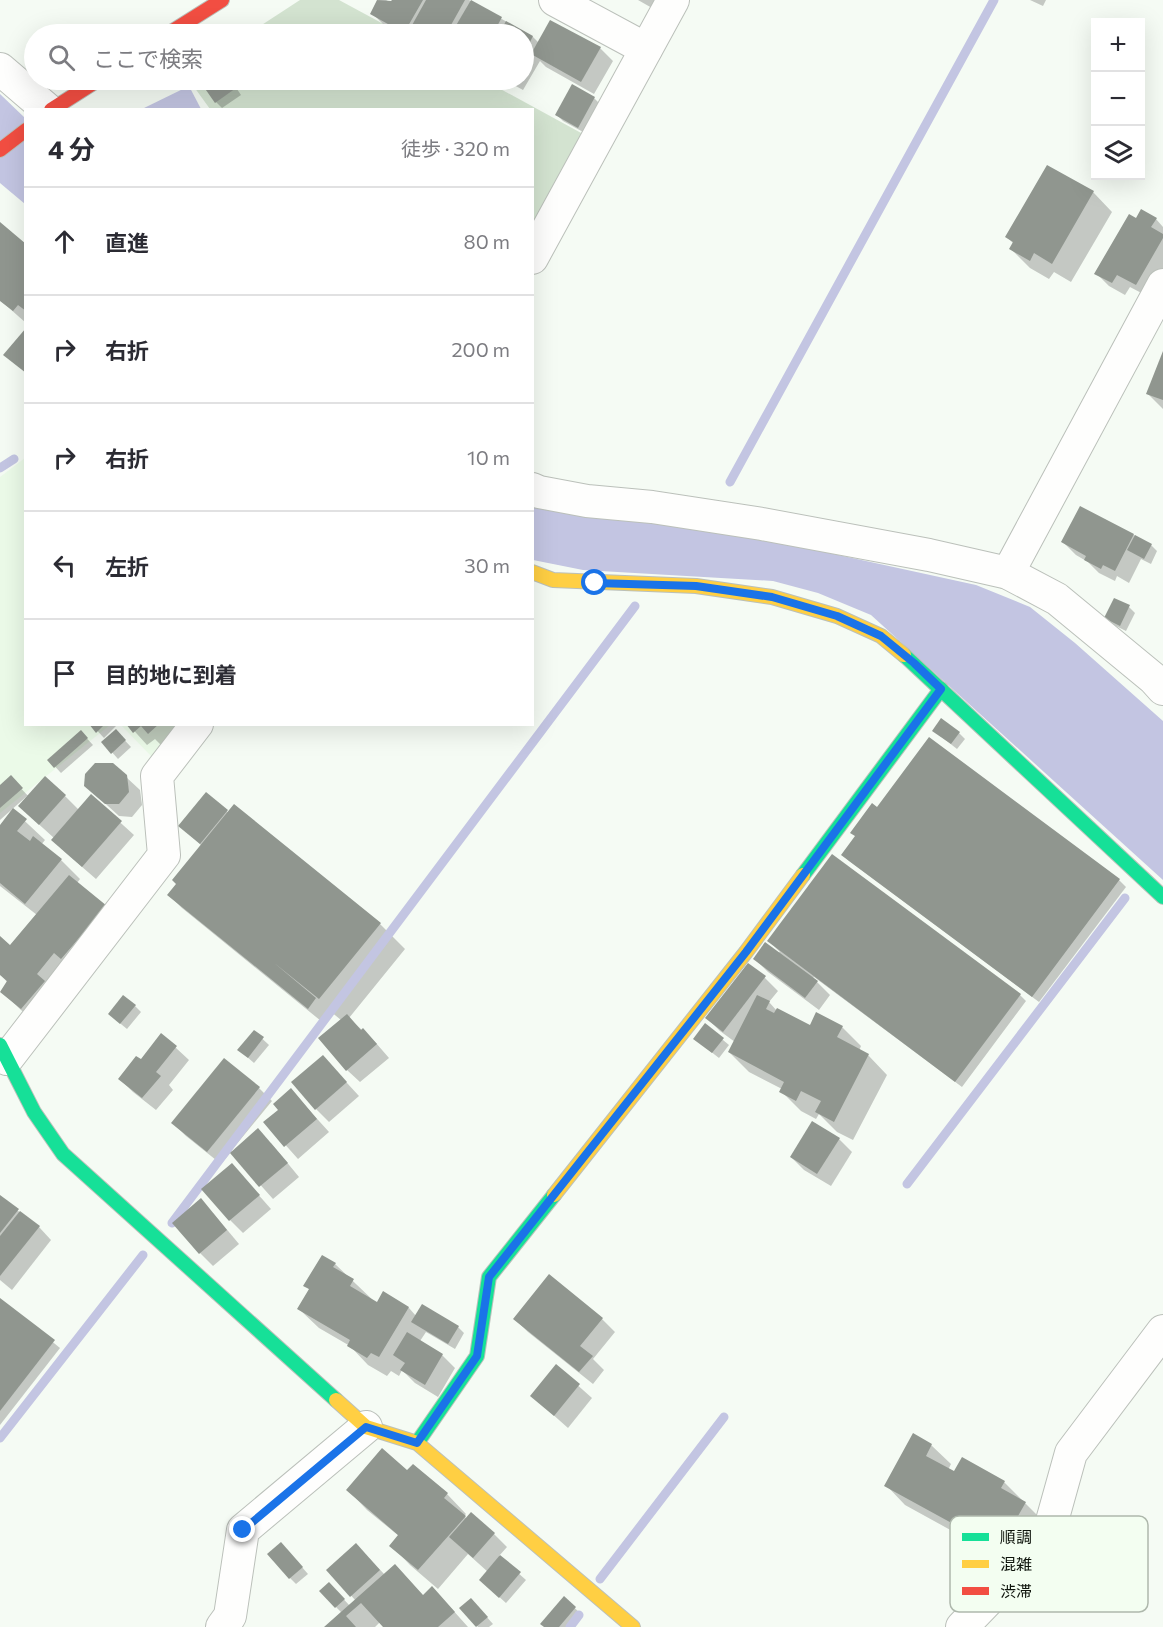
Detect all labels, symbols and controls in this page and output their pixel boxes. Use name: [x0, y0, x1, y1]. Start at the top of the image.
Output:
map controls: [1091, 18, 1145, 180]
button: +: [1091, 18, 1145, 72]
search box: [24, 24, 534, 90]
icon: search: [45, 41, 78, 74]
text: ここで検索: [93, 45, 203, 72]
button: −: [1091, 72, 1145, 126]
button: layers: [1091, 126, 1145, 180]
text: 4 分: [48, 133, 95, 164]
text: 徒歩 · 320 m: [401, 136, 510, 160]
icon: ahead: [48, 225, 81, 258]
text: 直進: [105, 229, 149, 256]
text: 80 m: [464, 229, 510, 253]
icon: right: [48, 333, 81, 366]
text: 右折: [105, 337, 149, 364]
text: 200 m: [452, 337, 510, 361]
icon: right: [48, 441, 81, 474]
text: 右折: [105, 445, 149, 472]
text: 10 m: [467, 445, 510, 469]
icon: left: [48, 549, 81, 582]
text: 左折: [105, 553, 149, 580]
text: 30 m: [464, 553, 510, 577]
route start: [581, 569, 607, 595]
icon: arrive: [48, 657, 81, 690]
text: 目的地に到着: [105, 661, 237, 688]
route end: [229, 1516, 255, 1542]
legend: [950, 1516, 1148, 1612]
text: 順調: [1000, 1527, 1032, 1546]
text: 混雑: [1000, 1554, 1032, 1573]
text: 渋滞: [1000, 1581, 1032, 1600]

